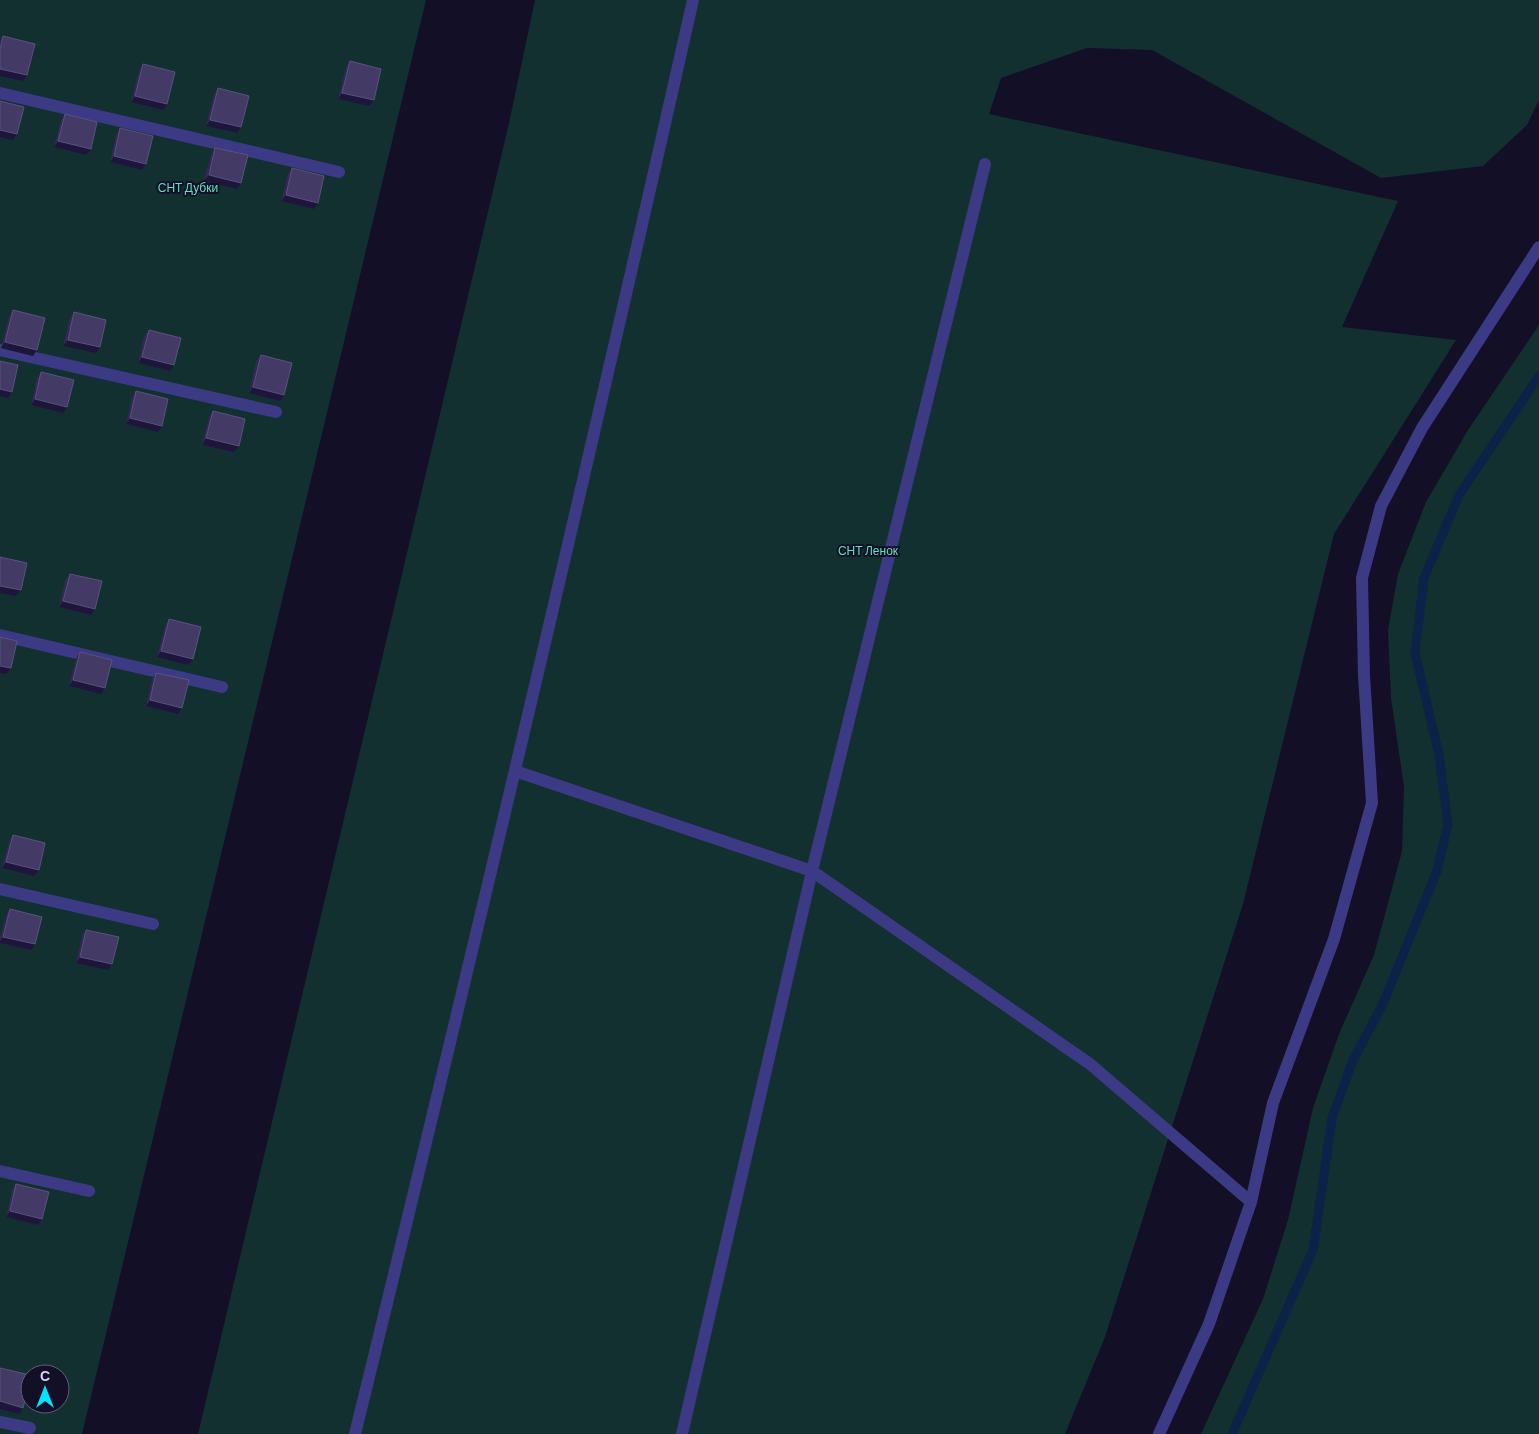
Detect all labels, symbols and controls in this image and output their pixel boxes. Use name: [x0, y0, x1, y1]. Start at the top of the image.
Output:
park label: СНТ Дубки: [158, 180, 218, 195]
park label: СНТ Ленок: [838, 543, 899, 557]
north arrow: [20, 1364, 70, 1414]
text: С: [40, 1367, 50, 1384]

